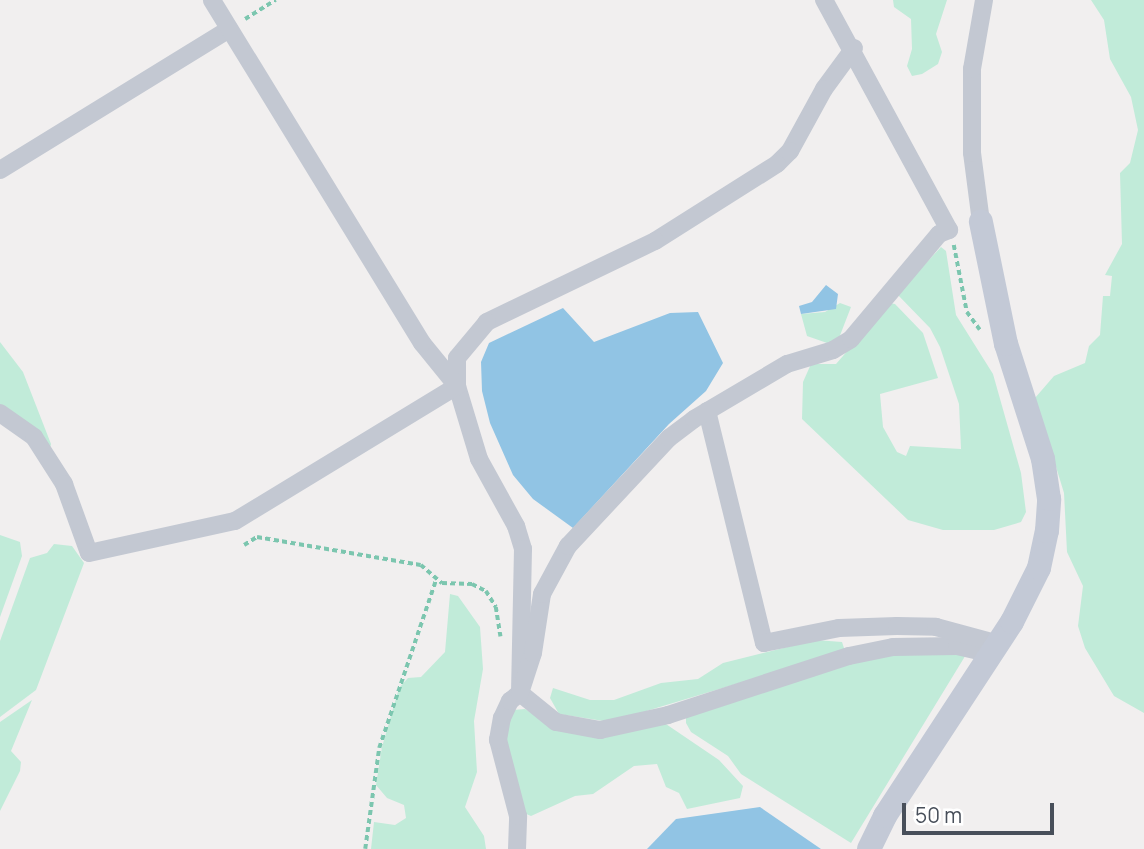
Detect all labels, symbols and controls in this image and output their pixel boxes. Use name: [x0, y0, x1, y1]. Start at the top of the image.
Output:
scale bar: [906, 790, 1058, 834]
text: 50 m: [915, 801, 962, 829]

